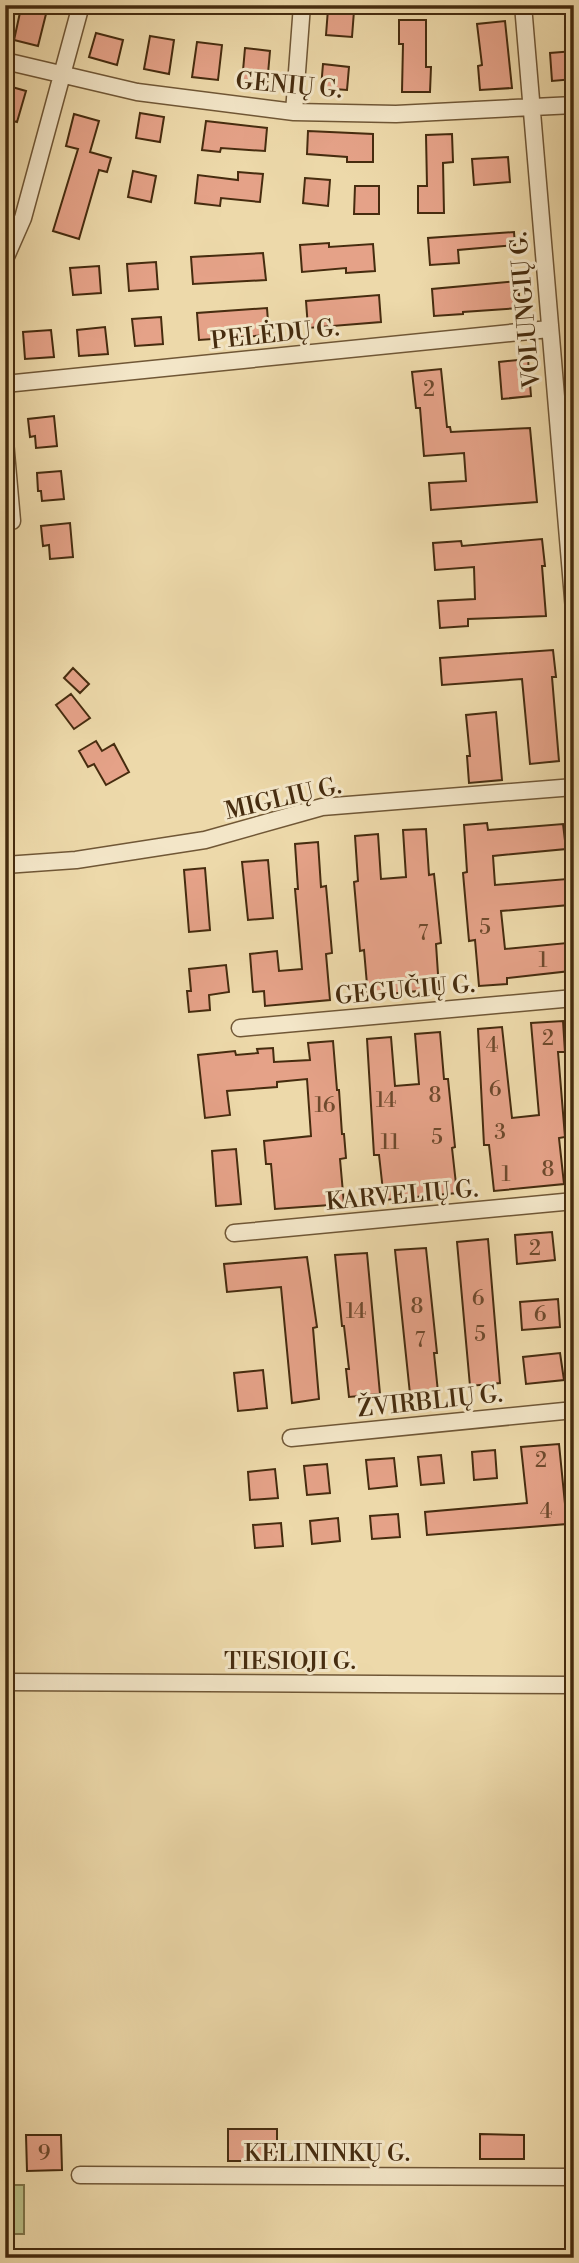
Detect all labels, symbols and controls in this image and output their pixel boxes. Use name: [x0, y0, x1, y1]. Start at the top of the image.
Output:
street label: GENIŲ G.: [234, 66, 344, 106]
street label: VOLUNGIŲ G.: [504, 230, 548, 390]
street label: PELĖDŲ G.: [209, 312, 341, 357]
house number: 2: [423, 377, 435, 403]
street label: MIGLIŲ G.: [222, 771, 344, 827]
house number: 5: [479, 915, 491, 941]
house number: 7: [418, 921, 429, 947]
house number: 1: [538, 948, 548, 974]
street label: GEGUČIŲ G.: [334, 968, 476, 1012]
house number: 2: [542, 1026, 554, 1052]
house number: 4: [486, 1033, 498, 1059]
house number: 6: [489, 1077, 502, 1103]
house number: 8: [429, 1083, 441, 1109]
house number: 14: [376, 1088, 396, 1114]
house number: 16: [314, 1093, 336, 1119]
house number: 3: [494, 1120, 506, 1146]
house number: 5: [431, 1125, 443, 1151]
house number: 11: [381, 1130, 399, 1156]
house number: 8: [542, 1157, 554, 1183]
house number: 1: [501, 1162, 511, 1188]
street label: KARVELIŲ G.: [325, 1174, 480, 1218]
house number: 2: [529, 1236, 541, 1262]
house number: 6: [472, 1286, 485, 1312]
house number: 8: [411, 1294, 423, 1320]
house number: 14: [346, 1299, 366, 1325]
house number: 6: [534, 1302, 547, 1328]
house number: 5: [474, 1322, 486, 1348]
house number: 7: [415, 1328, 426, 1354]
street label: ŽVIRBLIŲ G.: [356, 1378, 504, 1425]
house number: 2: [535, 1448, 547, 1474]
house number: 4: [540, 1499, 552, 1525]
street label: TIESIOJI G.: [224, 1647, 356, 1677]
street label: KELININKŲ G.: [244, 2139, 410, 2169]
house number: 9: [38, 2141, 50, 2167]

